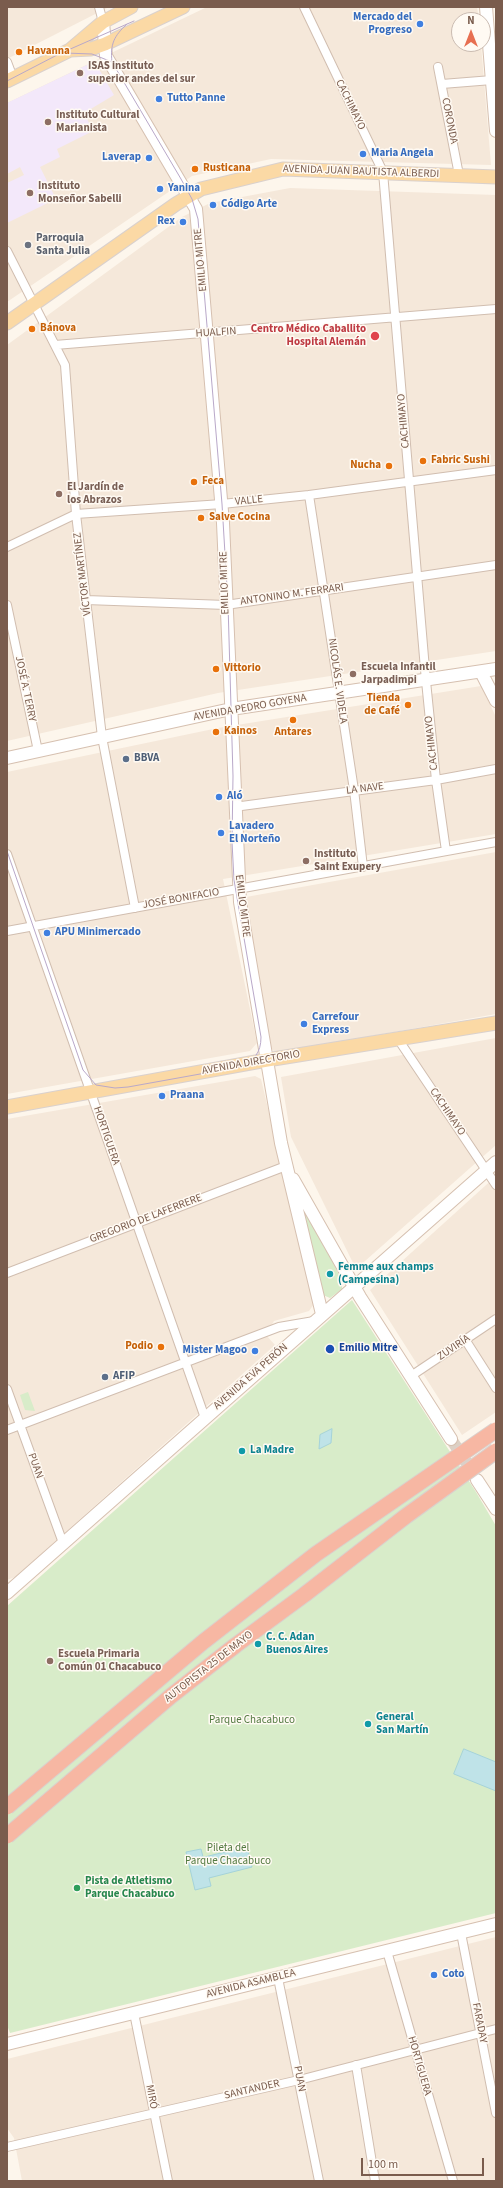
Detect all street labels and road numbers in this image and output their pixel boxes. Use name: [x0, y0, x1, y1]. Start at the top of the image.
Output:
street label: CACHIMAYO: [332, 78, 368, 132]
street label: CORONDA: [438, 97, 460, 145]
street label: AVENIDA JUAN BAUTISTA ALBERDI: [283, 163, 439, 181]
street label: EMILIO MITRE: [192, 228, 210, 292]
street label: HUALFIN: [195, 325, 237, 341]
street label: CACHIMAYO: [395, 393, 413, 449]
street label: VALLE: [234, 493, 264, 509]
street label: VÍCTOR MARTÍNEZ: [71, 532, 95, 616]
street label: EMILIO MITRE: [217, 551, 233, 615]
street label: ANTONINO M. FERRARI: [239, 581, 345, 609]
street label: NICOLÁS E. VIDELA: [324, 638, 350, 724]
street label: JOSÉ A. TERRY: [12, 655, 38, 723]
street label: AVENIDA PEDRO GOYENA: [192, 692, 308, 724]
street label: CACHIMAYO: [423, 715, 441, 771]
street label: LA NAVE: [345, 780, 385, 798]
street label: EMILIO MITRE: [232, 874, 252, 938]
street label: JOSÉ BONIFACIO: [142, 886, 220, 912]
street label: AVENIDA DIRECTORIO: [201, 1048, 301, 1078]
street label: CACHIMAYO: [426, 1086, 468, 1138]
street label: HORTIGUERA: [90, 1105, 122, 1167]
street label: GREGORIO DE LAFERRERE: [88, 1191, 204, 1247]
street label: ZUVIRÍA: [435, 1332, 473, 1364]
street label: AVENIDA EVA PERÓN: [211, 1341, 291, 1413]
street label: PUAN: [24, 1451, 46, 1481]
street label: AUTOPISTA 25 DE MAYO: [162, 1628, 256, 1706]
street label: AVENIDA ASAMBLEA: [205, 1967, 297, 2001]
street label: FARADAY: [469, 2002, 489, 2044]
street label: HORTIGUERA: [404, 2035, 434, 2097]
street label: PUAN: [290, 2065, 308, 2093]
street label: SANTANDER: [223, 2077, 281, 2103]
street label: MIRÓ: [142, 2084, 160, 2110]

